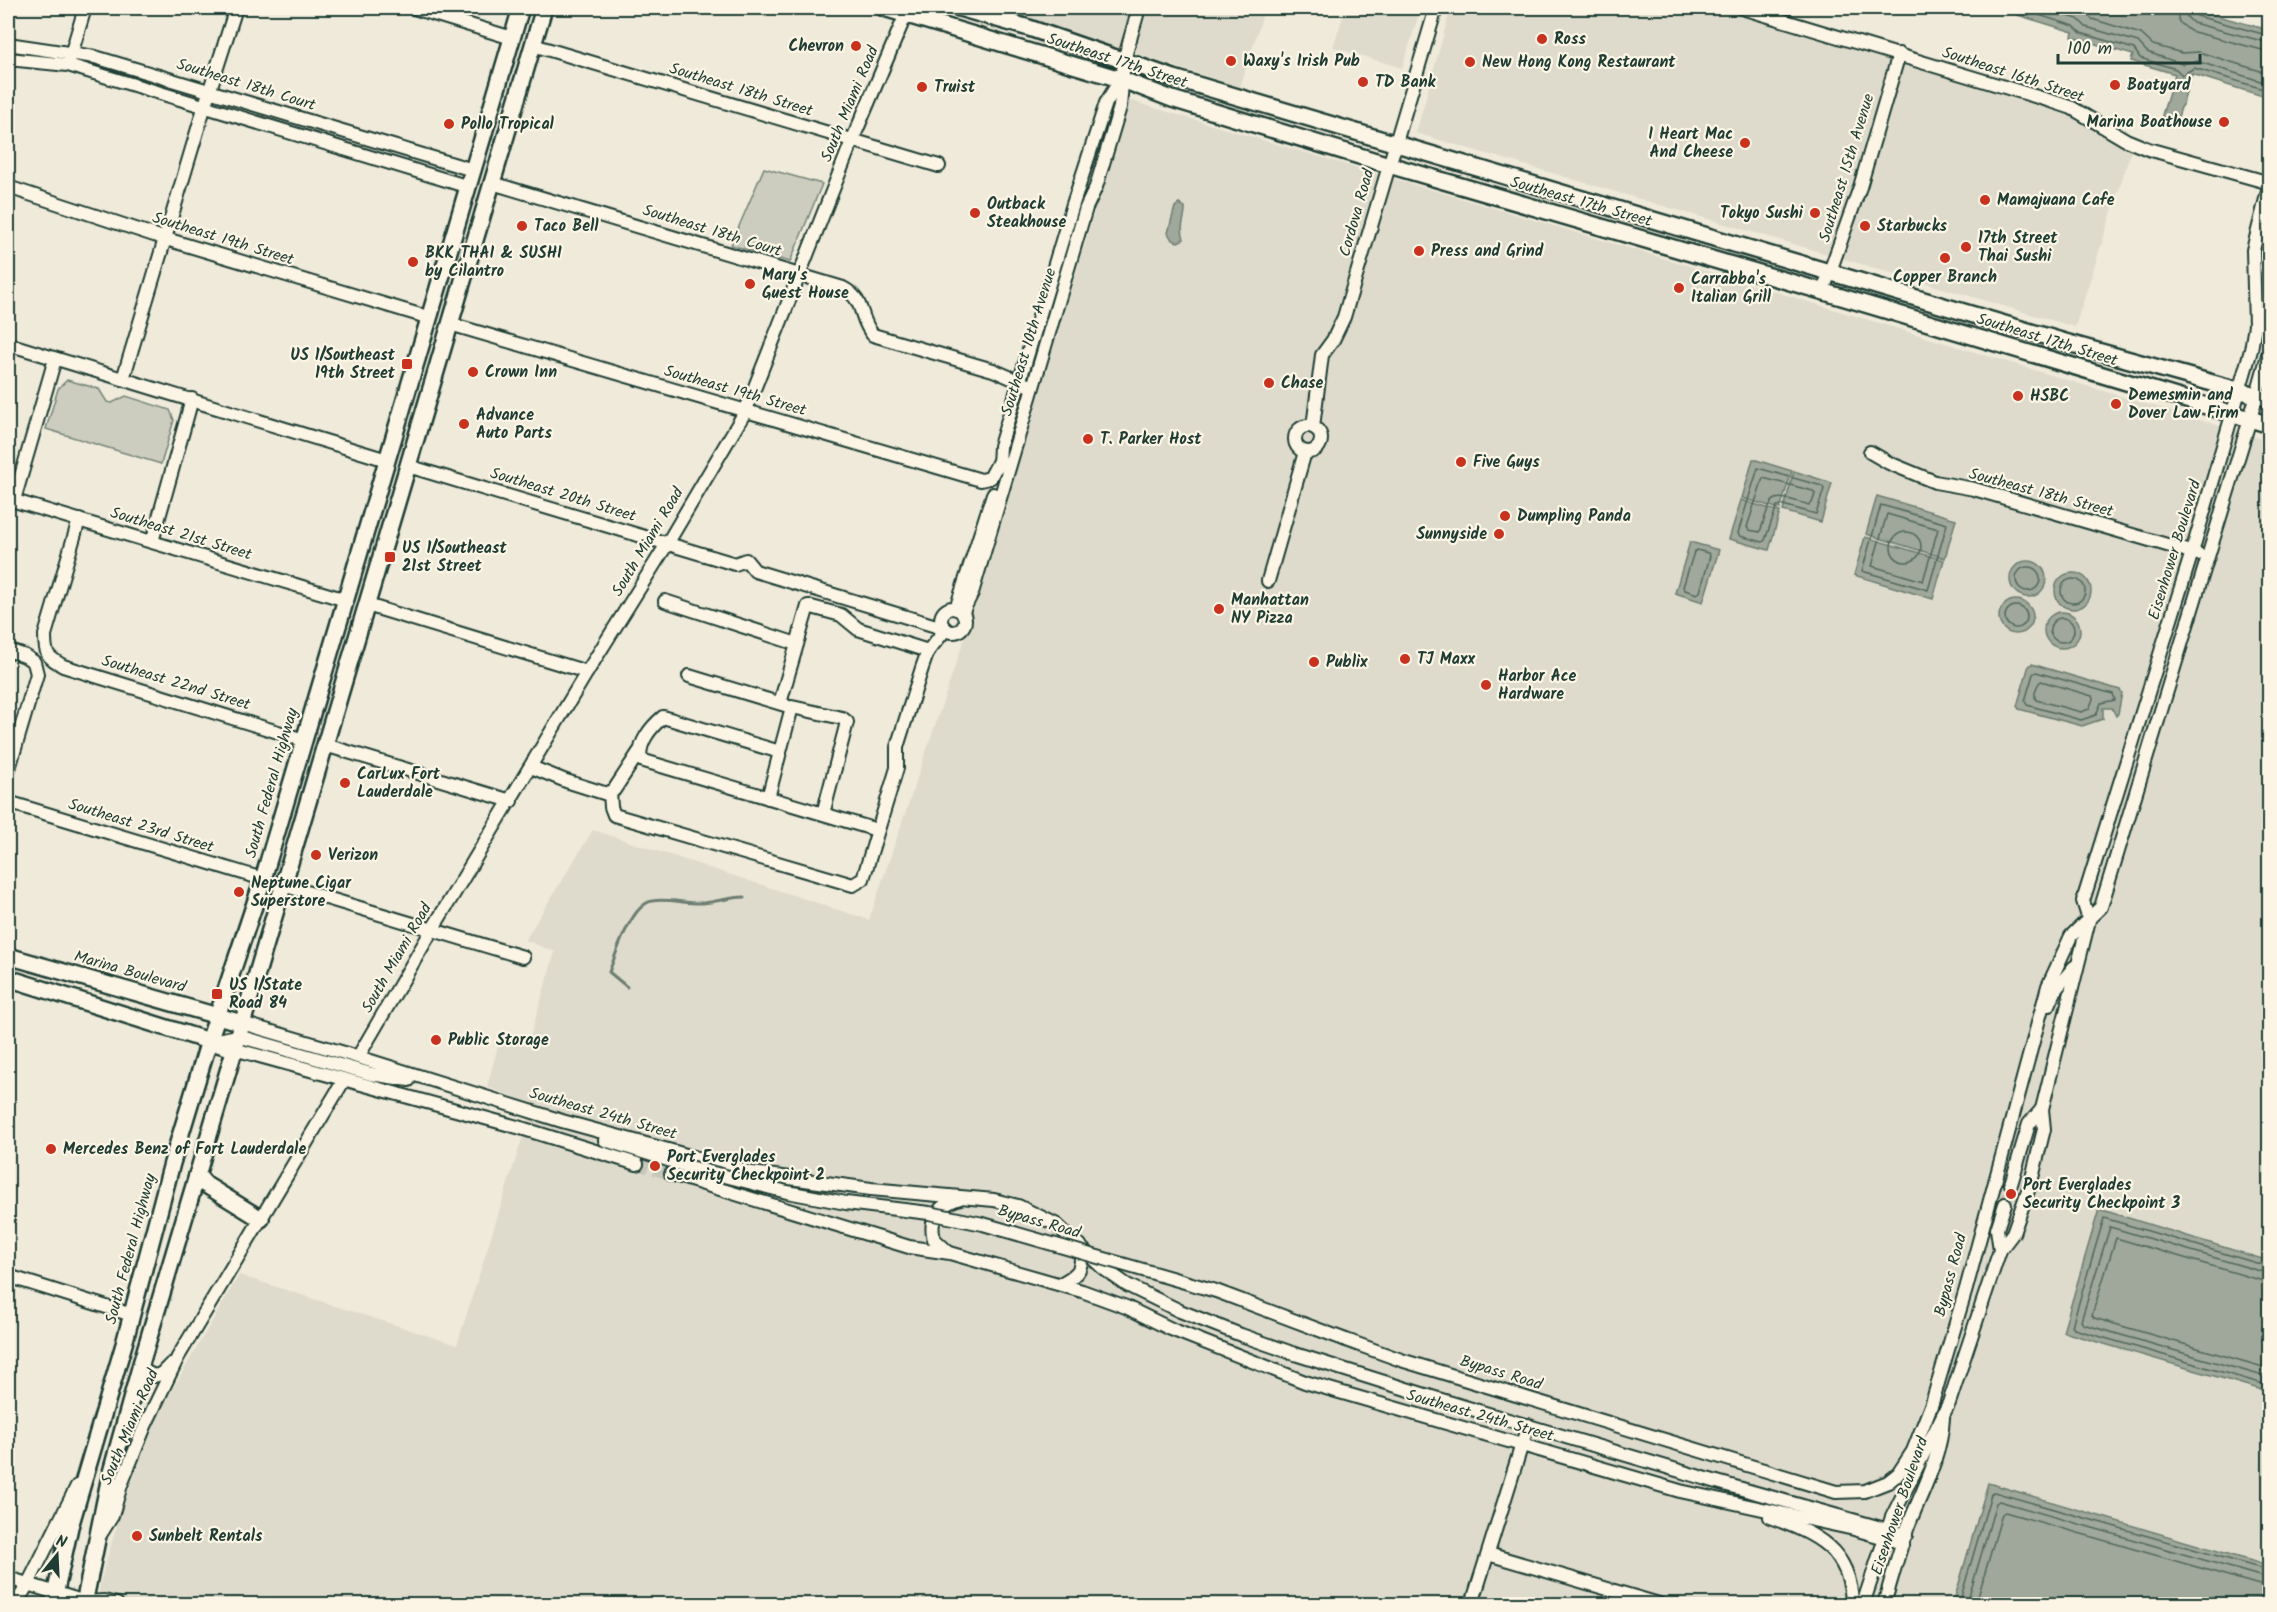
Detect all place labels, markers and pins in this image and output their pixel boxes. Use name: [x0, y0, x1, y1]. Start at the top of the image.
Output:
place label: Ross: [1554, 27, 1586, 52]
marker: Ross: [1535, 32, 1549, 46]
place label: Chevron: [789, 34, 844, 59]
marker: Chevron: [849, 39, 863, 53]
place label: Waxy's Irish Pub: [1243, 49, 1360, 74]
place label: New Hong Kong Restaurant: [1482, 50, 1676, 75]
marker: Waxy's Irish Pub: [1224, 54, 1238, 68]
marker: New Hong Kong Restaurant: [1463, 55, 1477, 69]
place label: TD Bank: [1375, 70, 1437, 95]
place label: Boatyard: [2127, 73, 2191, 98]
place label: Truist: [934, 75, 976, 100]
marker: TD Bank: [1356, 75, 1370, 89]
marker: Boatyard: [2108, 78, 2122, 92]
marker: Truist: [915, 80, 929, 94]
place label: Marina Boathouse: [2087, 110, 2212, 135]
place label: Pollo Tropical: [461, 112, 555, 137]
marker: Marina Boathouse: [2217, 115, 2231, 129]
marker: Pollo Tropical: [442, 117, 456, 131]
place label: I Heart Mac And Cheese: [1648, 122, 1733, 165]
marker: I Heart Mac And Cheese: [1738, 136, 1752, 150]
place label: Mamajuana Cafe: [1997, 188, 2115, 213]
place label: Outback Steakhouse: [987, 192, 1066, 235]
marker: Mamajuana Cafe: [1978, 193, 1992, 207]
place label: Tokyo Sushi: [1720, 201, 1804, 226]
marker: Outback Steakhouse: [968, 206, 982, 220]
marker: Tokyo Sushi: [1808, 206, 1822, 220]
place label: Taco Bell: [534, 214, 599, 239]
place label: Starbucks: [1877, 214, 1948, 239]
marker: Taco Bell: [515, 219, 529, 233]
marker: Starbucks: [1858, 219, 1872, 233]
place label: 17th Street Thai Sushi: [1978, 226, 2058, 269]
place label: Press and Grind: [1431, 239, 1544, 264]
marker: 17th Street Thai Sushi: [1959, 240, 1973, 254]
place label: BKK THAI & SUSHI by Cilantro: [425, 241, 562, 284]
marker: Press and Grind: [1412, 244, 1426, 258]
marker: Copper Branch: [1938, 251, 1952, 265]
marker: BKK THAI & SUSHI by Cilantro: [406, 255, 420, 269]
place label: Mary's Guest House: [762, 263, 849, 306]
place label: Copper Branch: [1893, 265, 1997, 290]
place label: Carrabba's Italian Grill: [1691, 267, 1772, 310]
marker: Mary's Guest House: [743, 277, 757, 291]
marker: Carrabba's Italian Grill: [1672, 281, 1686, 295]
place label: US 1/Southeast 19th Street: [290, 343, 396, 386]
marker: US 1/Southeast 19th Street: [400, 357, 414, 371]
place label: Crown Inn: [485, 360, 557, 385]
marker: Crown Inn: [466, 365, 480, 379]
place label: Chase: [1281, 371, 1324, 396]
marker: Chase: [1262, 376, 1276, 390]
place label: Demesmin and Dover Law Firm: [2128, 383, 2239, 426]
place label: HSBC: [2030, 384, 2069, 409]
marker: HSBC: [2011, 389, 2025, 403]
marker: Demesmin and Dover Law Firm: [2109, 397, 2123, 411]
place label: Advance Auto Parts: [476, 403, 552, 446]
marker: Advance Auto Parts: [457, 417, 471, 431]
place label: T. Parker Host: [1100, 427, 1202, 452]
marker: T. Parker Host: [1081, 432, 1095, 446]
place label: Five Guys: [1473, 450, 1540, 475]
marker: Five Guys: [1454, 455, 1468, 469]
place label: Dumpling Panda: [1517, 504, 1631, 529]
marker: Dumpling Panda: [1498, 509, 1512, 523]
place label: Sunnyside: [1416, 522, 1487, 547]
marker: Sunnyside: [1492, 527, 1506, 541]
place label: US 1/Southeast 21st Street: [402, 536, 507, 579]
marker: US 1/Southeast 21st Street: [383, 550, 397, 564]
place label: Manhattan NY Pizza: [1231, 588, 1309, 631]
marker: Manhattan NY Pizza: [1212, 602, 1226, 616]
place label: TJ Maxx: [1417, 647, 1475, 672]
place label: Publix: [1326, 650, 1368, 675]
marker: TJ Maxx: [1398, 652, 1412, 666]
marker: Publix: [1307, 655, 1321, 669]
place label: Harbor Ace Hardware: [1498, 664, 1577, 707]
marker: Harbor Ace Hardware: [1479, 678, 1493, 692]
place label: CarLux Fort Lauderdale: [357, 762, 441, 805]
marker: CarLux Fort Lauderdale: [338, 776, 352, 790]
place label: Verizon: [328, 843, 378, 868]
marker: Verizon: [309, 848, 323, 862]
place label: Neptune Cigar Superstore: [251, 871, 352, 914]
marker: Neptune Cigar Superstore: [232, 885, 246, 899]
place label: US 1/State Road 84: [229, 973, 302, 1016]
marker: US 1/State Road 84: [210, 987, 224, 1001]
place label: Public Storage: [448, 1028, 549, 1053]
marker: Public Storage: [429, 1033, 443, 1047]
place label: Mercedes Benz of Fort Lauderdale: [63, 1137, 306, 1162]
marker: Mercedes Benz of Fort Lauderdale: [44, 1142, 58, 1156]
place label: Port Everglades Security Checkpoint 2: [667, 1145, 825, 1188]
marker: Port Everglades Security Checkpoint 2: [648, 1159, 662, 1173]
place label: Port Everglades Security Checkpoint 3: [2023, 1173, 2181, 1216]
marker: Port Everglades Security Checkpoint 3: [2004, 1187, 2018, 1201]
place label: Sunbelt Rentals: [149, 1524, 263, 1549]
marker: Sunbelt Rentals: [130, 1529, 144, 1543]

